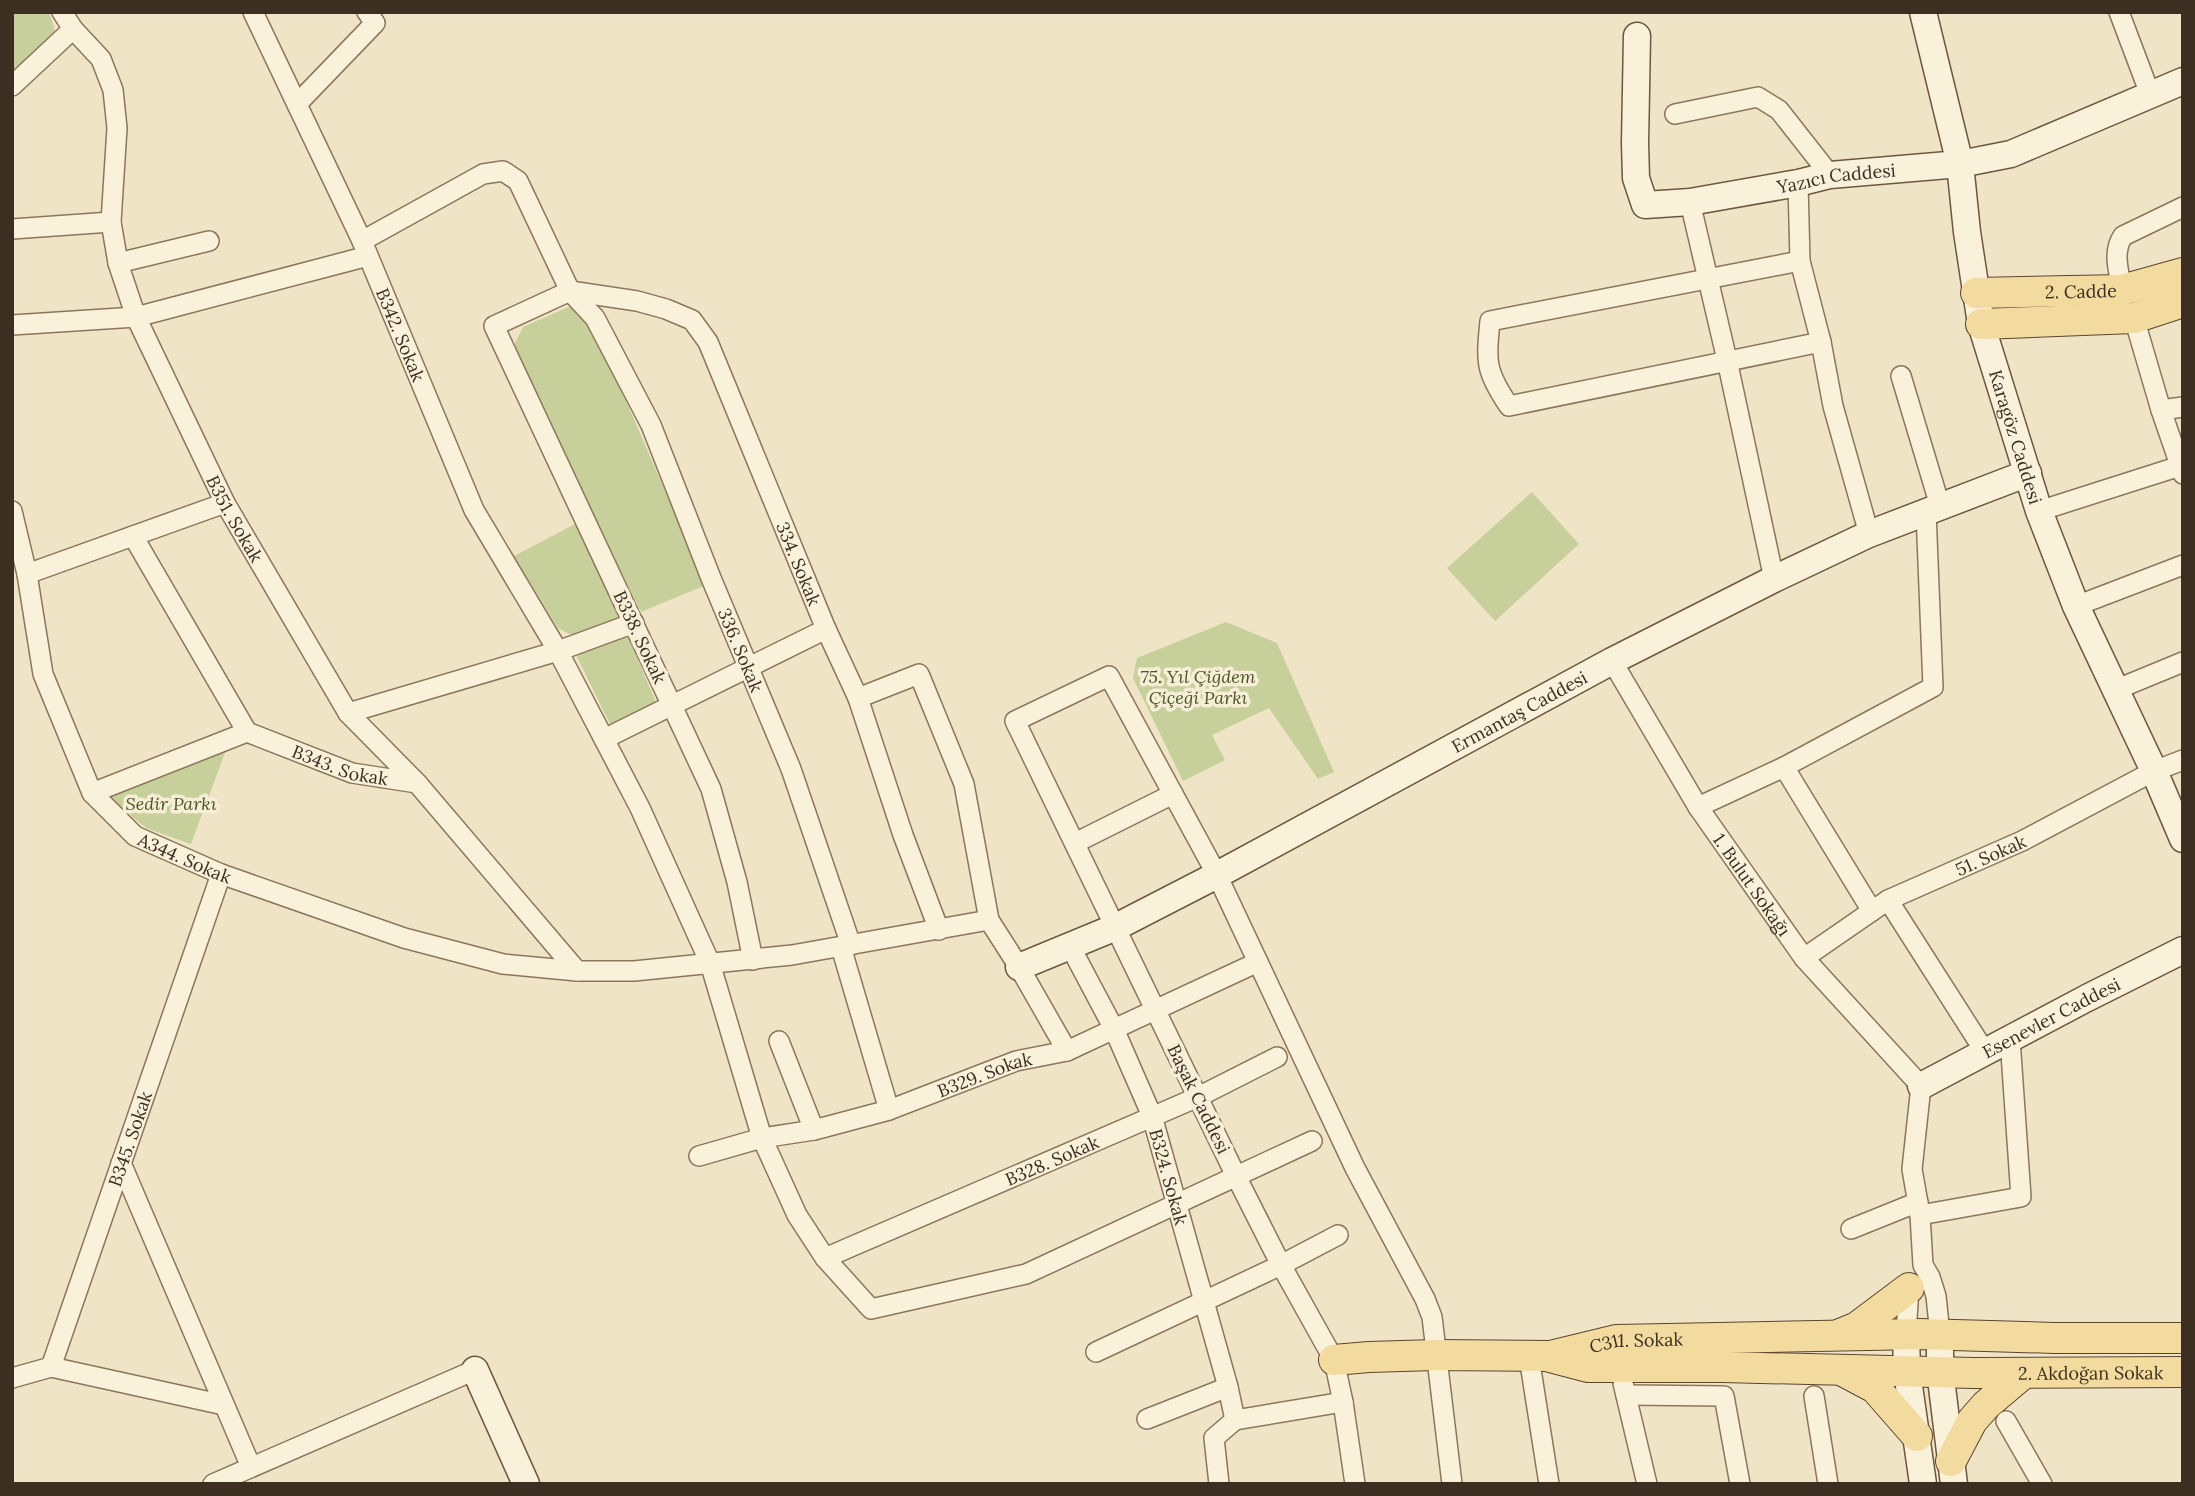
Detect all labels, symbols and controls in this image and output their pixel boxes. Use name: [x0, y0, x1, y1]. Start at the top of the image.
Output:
street label: Yazıcı Caddesi: [1774, 158, 1897, 198]
street label: 2. Cadde: [2045, 279, 2117, 303]
street label: B342. Sokak: [371, 284, 431, 385]
street label: Karagöz Caddesi: [1984, 367, 2048, 507]
street label: B351. Sokak: [202, 471, 269, 566]
street label: 334. Sokak: [772, 518, 827, 609]
street label: B338. Sokak: [608, 587, 672, 687]
street label: 336. Sokak: [713, 604, 769, 696]
park label: 75. Yıl Çiğdem Çiçeği Parkı: [1140, 665, 1256, 709]
street label: Ermantaş Caddesi: [1447, 665, 1591, 757]
street label: B343. Sokak: [289, 739, 390, 790]
park label: Sedir Parkı: [125, 792, 217, 815]
street label: A344. Sokak: [134, 827, 235, 888]
street label: 1. Bulut Sokağı: [1708, 829, 1796, 940]
street label: 51. Sokak: [1952, 829, 2030, 881]
street label: Esenevler Caddesi: [1978, 972, 2124, 1063]
street label: Başak Caddesi: [1163, 1040, 1235, 1158]
street label: B329. Sokak: [934, 1047, 1034, 1102]
street label: B345. Sokak: [103, 1088, 157, 1189]
street label: B324. Sokak: [1145, 1126, 1194, 1228]
street label: B328. Sokak: [1001, 1130, 1102, 1190]
street label: C311. Sokak: [1587, 1327, 1684, 1358]
street label: 2. Akdoğan Sokak: [2018, 1361, 2164, 1384]

